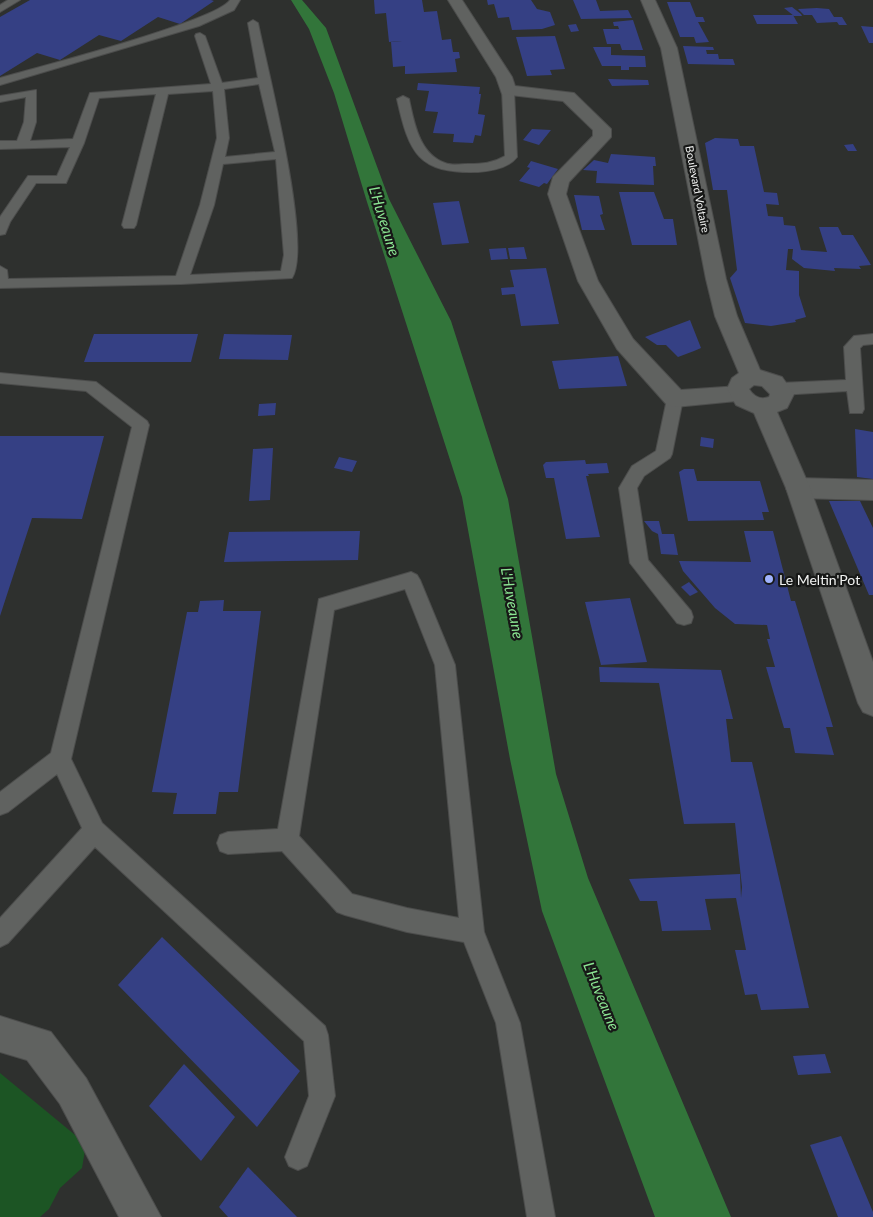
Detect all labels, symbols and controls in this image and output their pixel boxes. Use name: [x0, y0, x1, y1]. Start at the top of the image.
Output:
street label: Boulevard Voltaire: [683, 144, 713, 234]
water label: L'Huveaune: [366, 184, 404, 258]
water label: L'Huveaune: [498, 566, 528, 640]
place label: Le Meltin'Pot: [779, 571, 860, 588]
marker: Le Meltin'Pot: [763, 573, 775, 585]
water label: L'Huveaune: [580, 959, 624, 1033]

